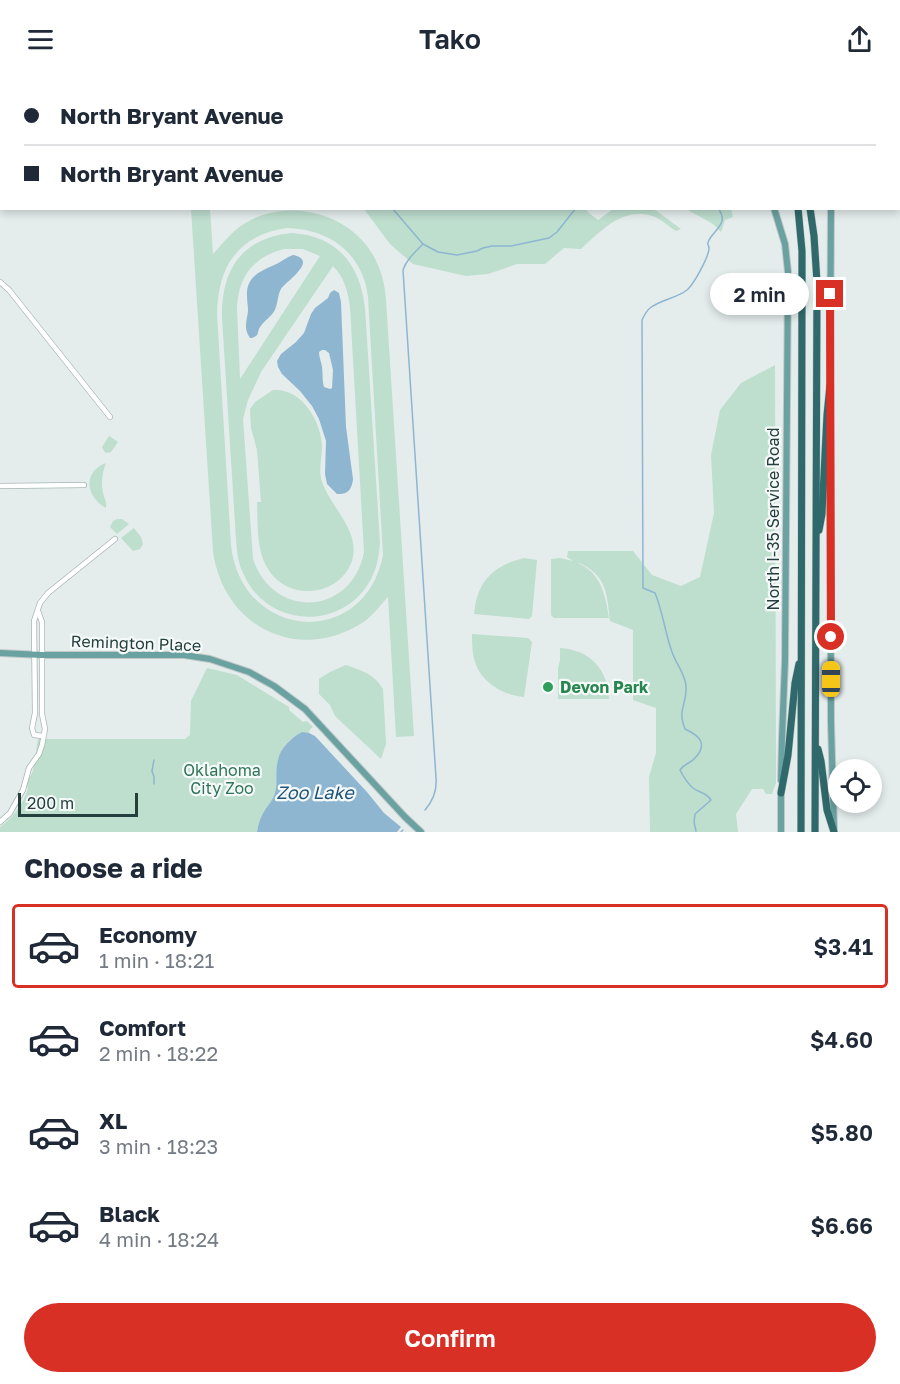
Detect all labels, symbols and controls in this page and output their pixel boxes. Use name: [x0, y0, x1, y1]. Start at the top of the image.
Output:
icon: menu: [24, 23, 57, 56]
text: Tako: [419, 23, 481, 55]
icon: share: [843, 23, 876, 56]
text: North Bryant Avenue: [60, 102, 284, 129]
text: North Bryant Avenue: [60, 160, 284, 187]
callout: 2 min: [710, 273, 809, 315]
route end: [816, 280, 843, 307]
text: 2 min: [734, 282, 786, 306]
street label: North I-35 Service Road: [763, 428, 783, 611]
route start: [817, 623, 844, 650]
street label: Remington Place: [70, 631, 202, 655]
car: [822, 661, 840, 697]
place label: Devon Park: [560, 677, 649, 697]
marker: Devon Park: [541, 680, 555, 694]
map controls: [828, 759, 882, 813]
button: locate: [828, 759, 882, 813]
park label: Oklahoma City Zoo: [183, 760, 261, 798]
water label: Zoo Lake: [276, 781, 355, 803]
scale bar: [18, 790, 138, 818]
text: 200 m: [27, 793, 74, 813]
text: Choose a ride: [24, 852, 203, 884]
icon: car: [27, 919, 81, 973]
text: Economy: [99, 921, 197, 948]
text: $3.41: [813, 933, 873, 960]
text: 1 min · 18:21: [99, 948, 214, 972]
icon: car: [27, 1012, 81, 1066]
text: Comfort: [99, 1014, 186, 1041]
text: $4.60: [810, 1026, 873, 1053]
text: 2 min · 18:22: [99, 1041, 218, 1065]
icon: car: [27, 1105, 81, 1159]
text: XL: [99, 1107, 127, 1134]
text: $5.80: [811, 1119, 873, 1146]
text: 3 min · 18:23: [99, 1134, 218, 1158]
icon: car: [27, 1198, 81, 1252]
text: Black: [99, 1200, 160, 1227]
text: $6.66: [810, 1212, 873, 1239]
text: 4 min · 18:24: [99, 1227, 219, 1251]
button: Confirm: [24, 1303, 876, 1372]

